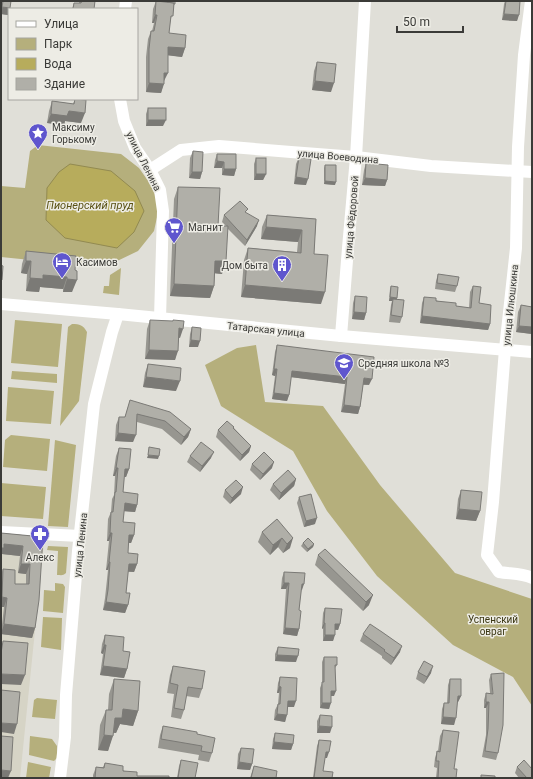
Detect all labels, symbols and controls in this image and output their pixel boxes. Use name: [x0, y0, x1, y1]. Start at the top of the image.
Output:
legend: [8, 8, 138, 100]
scale bar: [397, 8, 463, 34]
text: 50 m: [403, 15, 430, 29]
text: Улица: [44, 17, 79, 31]
text: Парк: [44, 37, 73, 51]
text: Вода: [44, 57, 72, 71]
text: Здание: [44, 77, 85, 91]
place icon: Максиму Горькому: [27, 122, 49, 150]
place label: Максиму Горькому: [52, 122, 97, 145]
street label: улица Ленина: [124, 130, 163, 193]
street label: улица Воеводина: [297, 147, 379, 166]
street label: улица Фёдоровой: [341, 175, 361, 259]
water label: Пионерский пруд: [46, 199, 134, 212]
supermarket icon: Магнит: [163, 216, 185, 244]
place label: Магнит: [188, 222, 223, 233]
hotel icon: Касимов: [51, 251, 73, 279]
building icon: Дом быта: [271, 254, 293, 282]
place label: Касимов: [76, 257, 118, 268]
place label: Дом быта: [221, 260, 268, 271]
street label: улица Илюшкина: [501, 264, 520, 346]
street label: Татарская улица: [227, 320, 305, 339]
school or university icon: Средняя школа №3: [333, 352, 355, 380]
place label: Средняя школа №3: [358, 358, 449, 369]
street label: улица Ленина: [72, 512, 89, 578]
pharmacy icon: Алекс: [29, 523, 51, 551]
place label: Алекс: [26, 552, 54, 563]
park label: Успенский овраг: [468, 614, 518, 637]

